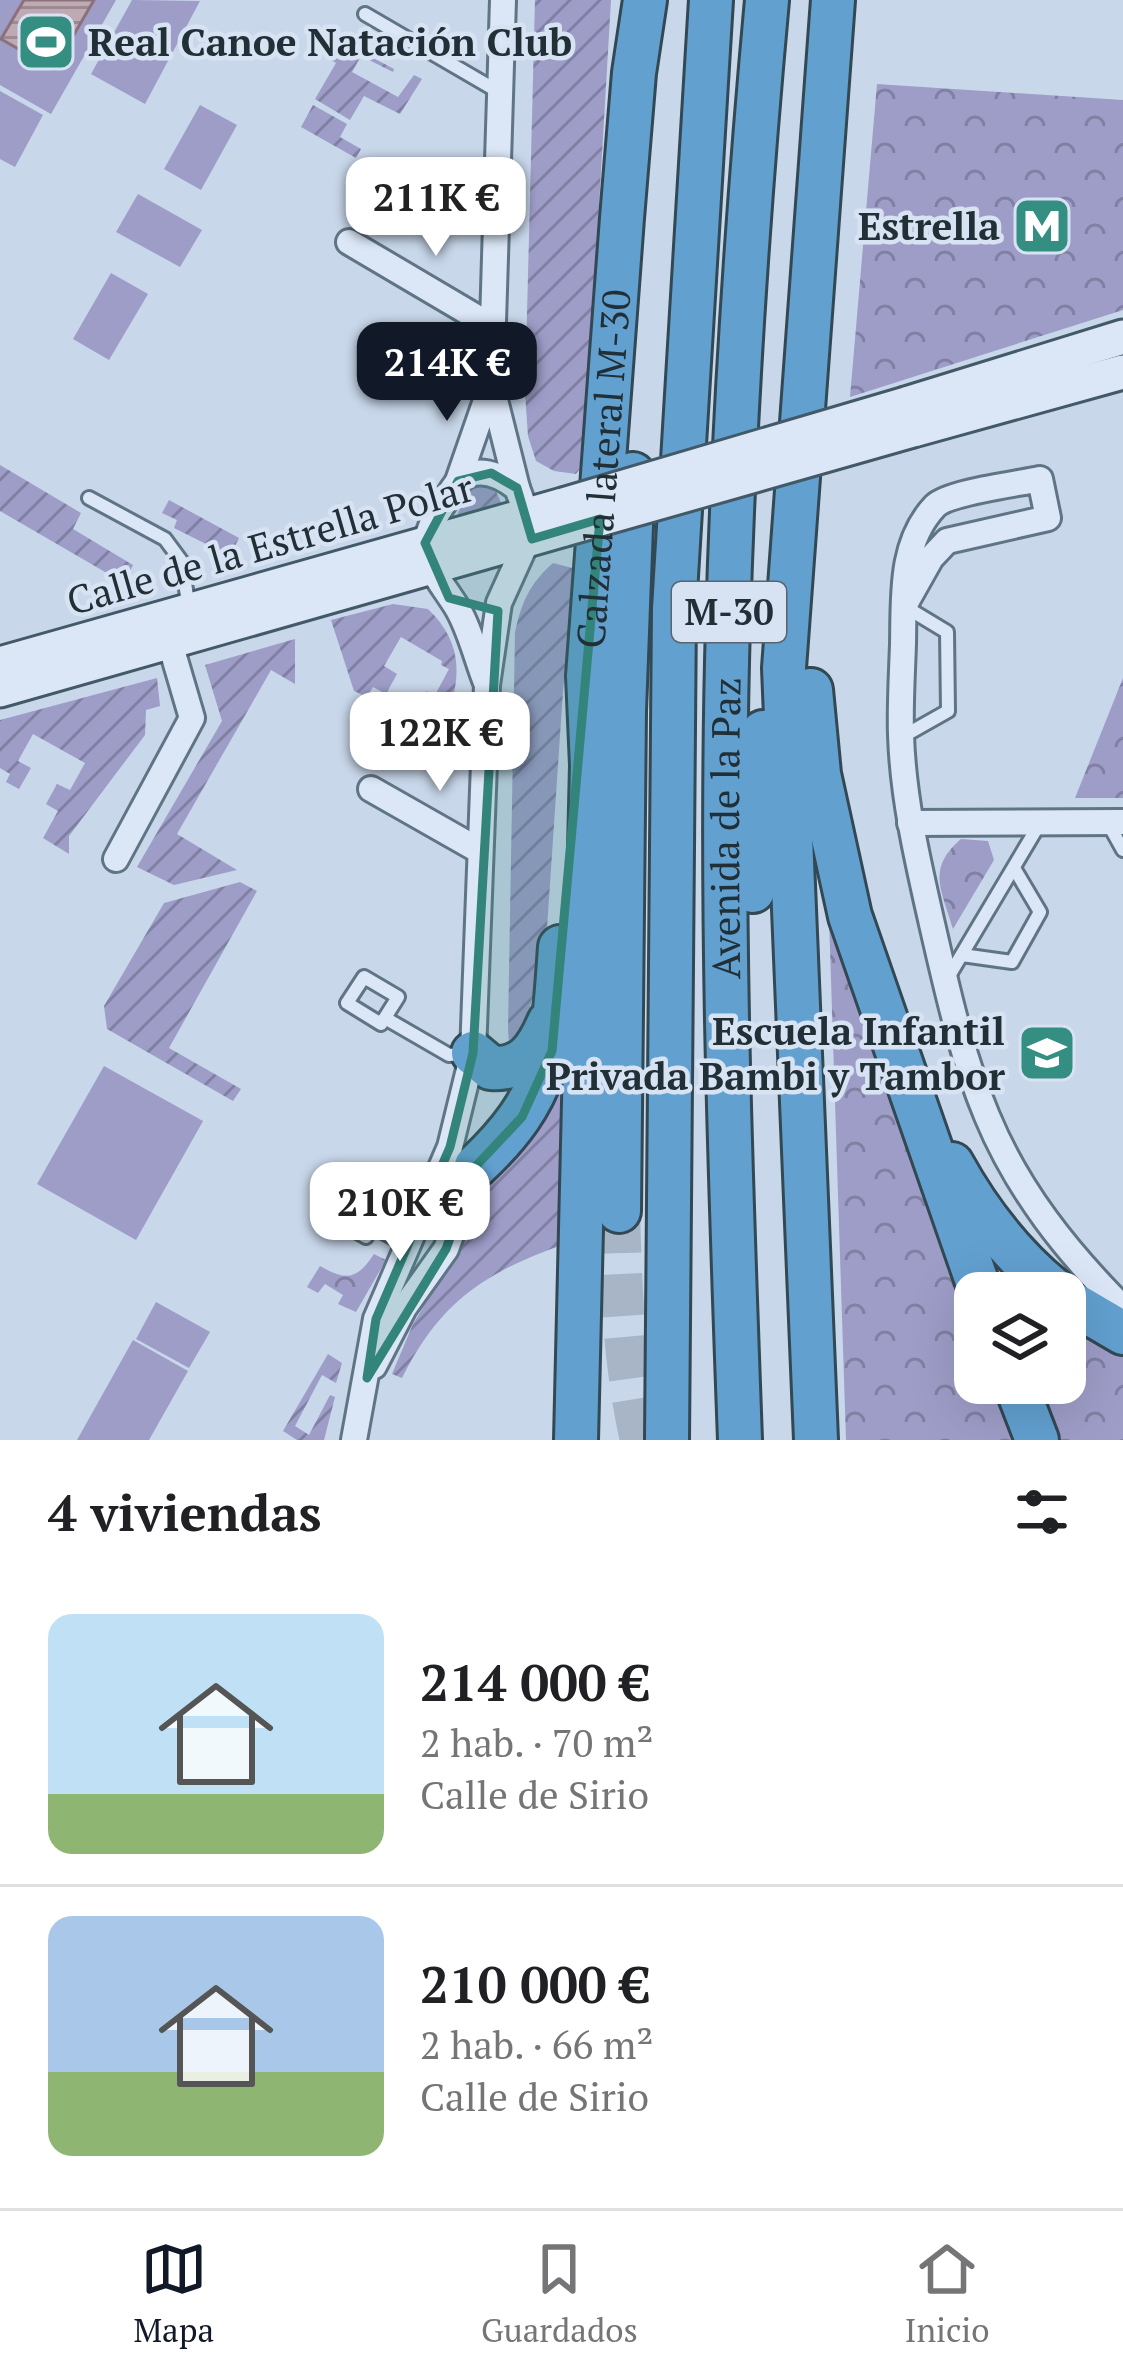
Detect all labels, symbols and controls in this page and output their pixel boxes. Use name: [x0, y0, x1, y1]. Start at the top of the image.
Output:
sports icon: Real Canoe Natación Club: [15, 11, 77, 73]
place label: Real Canoe Natación Club: [88, 15, 572, 67]
pin: 211K €: [338, 157, 534, 259]
text: 211K €: [373, 170, 499, 222]
metro station icon: Estrella: [1011, 195, 1073, 257]
place label: Estrella: [858, 199, 1000, 251]
street label: Calzada lateral M-30: [563, 288, 642, 650]
pin: 214K €: [349, 322, 545, 424]
text: 214K €: [384, 335, 510, 387]
street label: Calle de la Estrella Polar: [61, 460, 479, 626]
road number: M-30: [672, 582, 786, 642]
street label: Avenida de la Paz: [698, 677, 752, 980]
pin: 122K €: [342, 692, 538, 794]
text: 122K €: [377, 705, 503, 757]
place label: Escuela Infantil Privada Bambi y Tambor: [546, 1004, 1005, 1101]
school or university icon: Escuela Infantil Privada Bambi y Tambor: [1016, 1022, 1078, 1084]
pin: 210K €: [302, 1162, 498, 1264]
text: 210K €: [337, 1175, 463, 1227]
map controls: [954, 1272, 1086, 1404]
button: layers: [954, 1272, 1086, 1404]
text: 4 viviendas: [48, 1478, 322, 1546]
icon: filters: [1009, 1479, 1075, 1545]
text: 214 000 €: [420, 1648, 649, 1716]
icon: home: [144, 1662, 288, 1806]
text: 2 hab. · 70 m²: [420, 1716, 653, 1768]
text: Calle de Sirio: [420, 1768, 649, 1820]
text: 210 000 €: [420, 1950, 649, 2018]
icon: home: [144, 1964, 288, 2108]
text: 2 hab. · 66 m²: [420, 2018, 653, 2070]
text: Calle de Sirio: [420, 2070, 649, 2122]
tab: Mapa: [133, 2236, 214, 2351]
tab: Guardados: [481, 2236, 638, 2351]
tab: Inicio: [905, 2236, 990, 2351]

